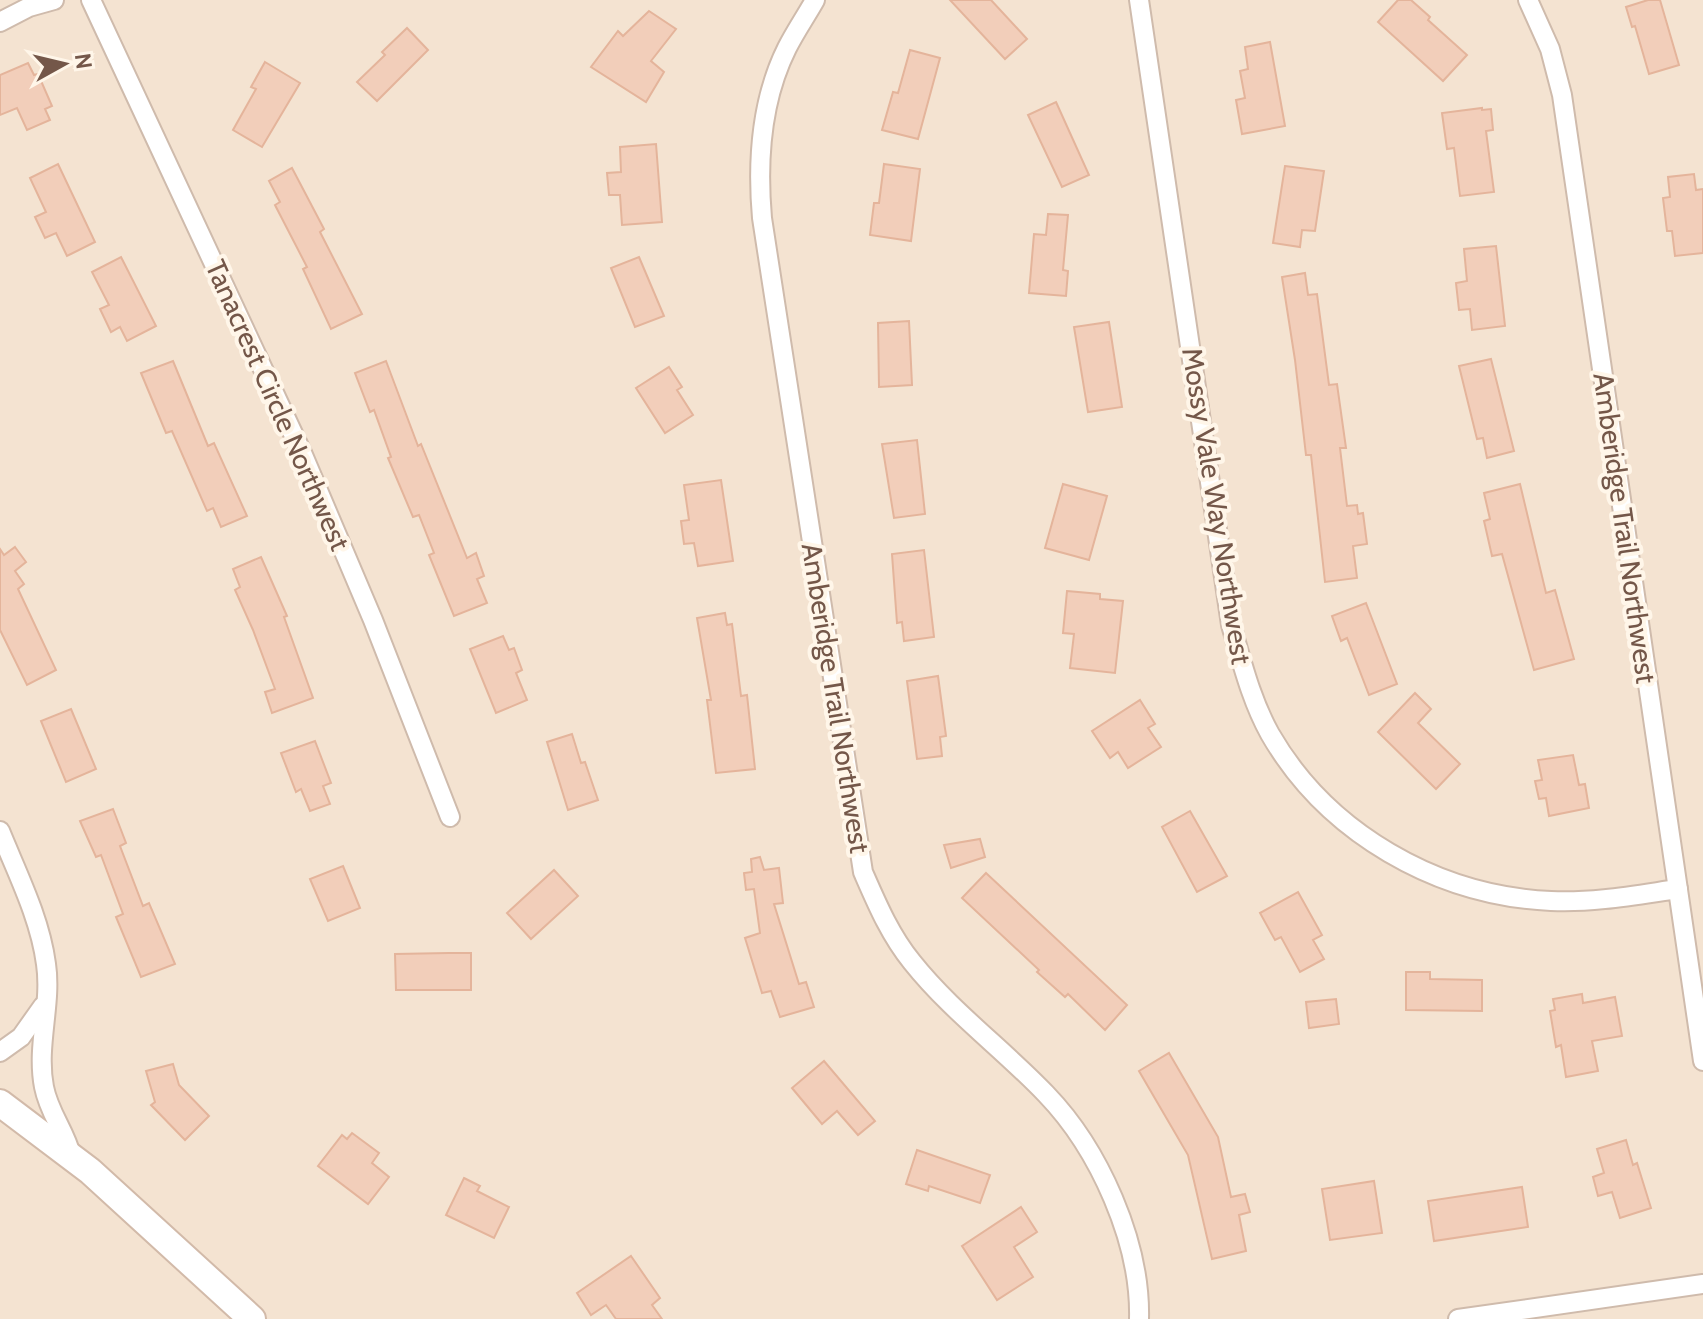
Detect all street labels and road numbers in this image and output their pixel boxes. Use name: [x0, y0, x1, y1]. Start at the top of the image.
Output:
street label: Tanacrest Circle Northwest: [199, 254, 357, 556]
street label: Mossy Vale Way Northwest: [1175, 345, 1259, 667]
street label: Amberidge Trail Northwest: [1586, 370, 1664, 686]
street label: Amberidge Trail Northwest: [795, 541, 877, 855]

